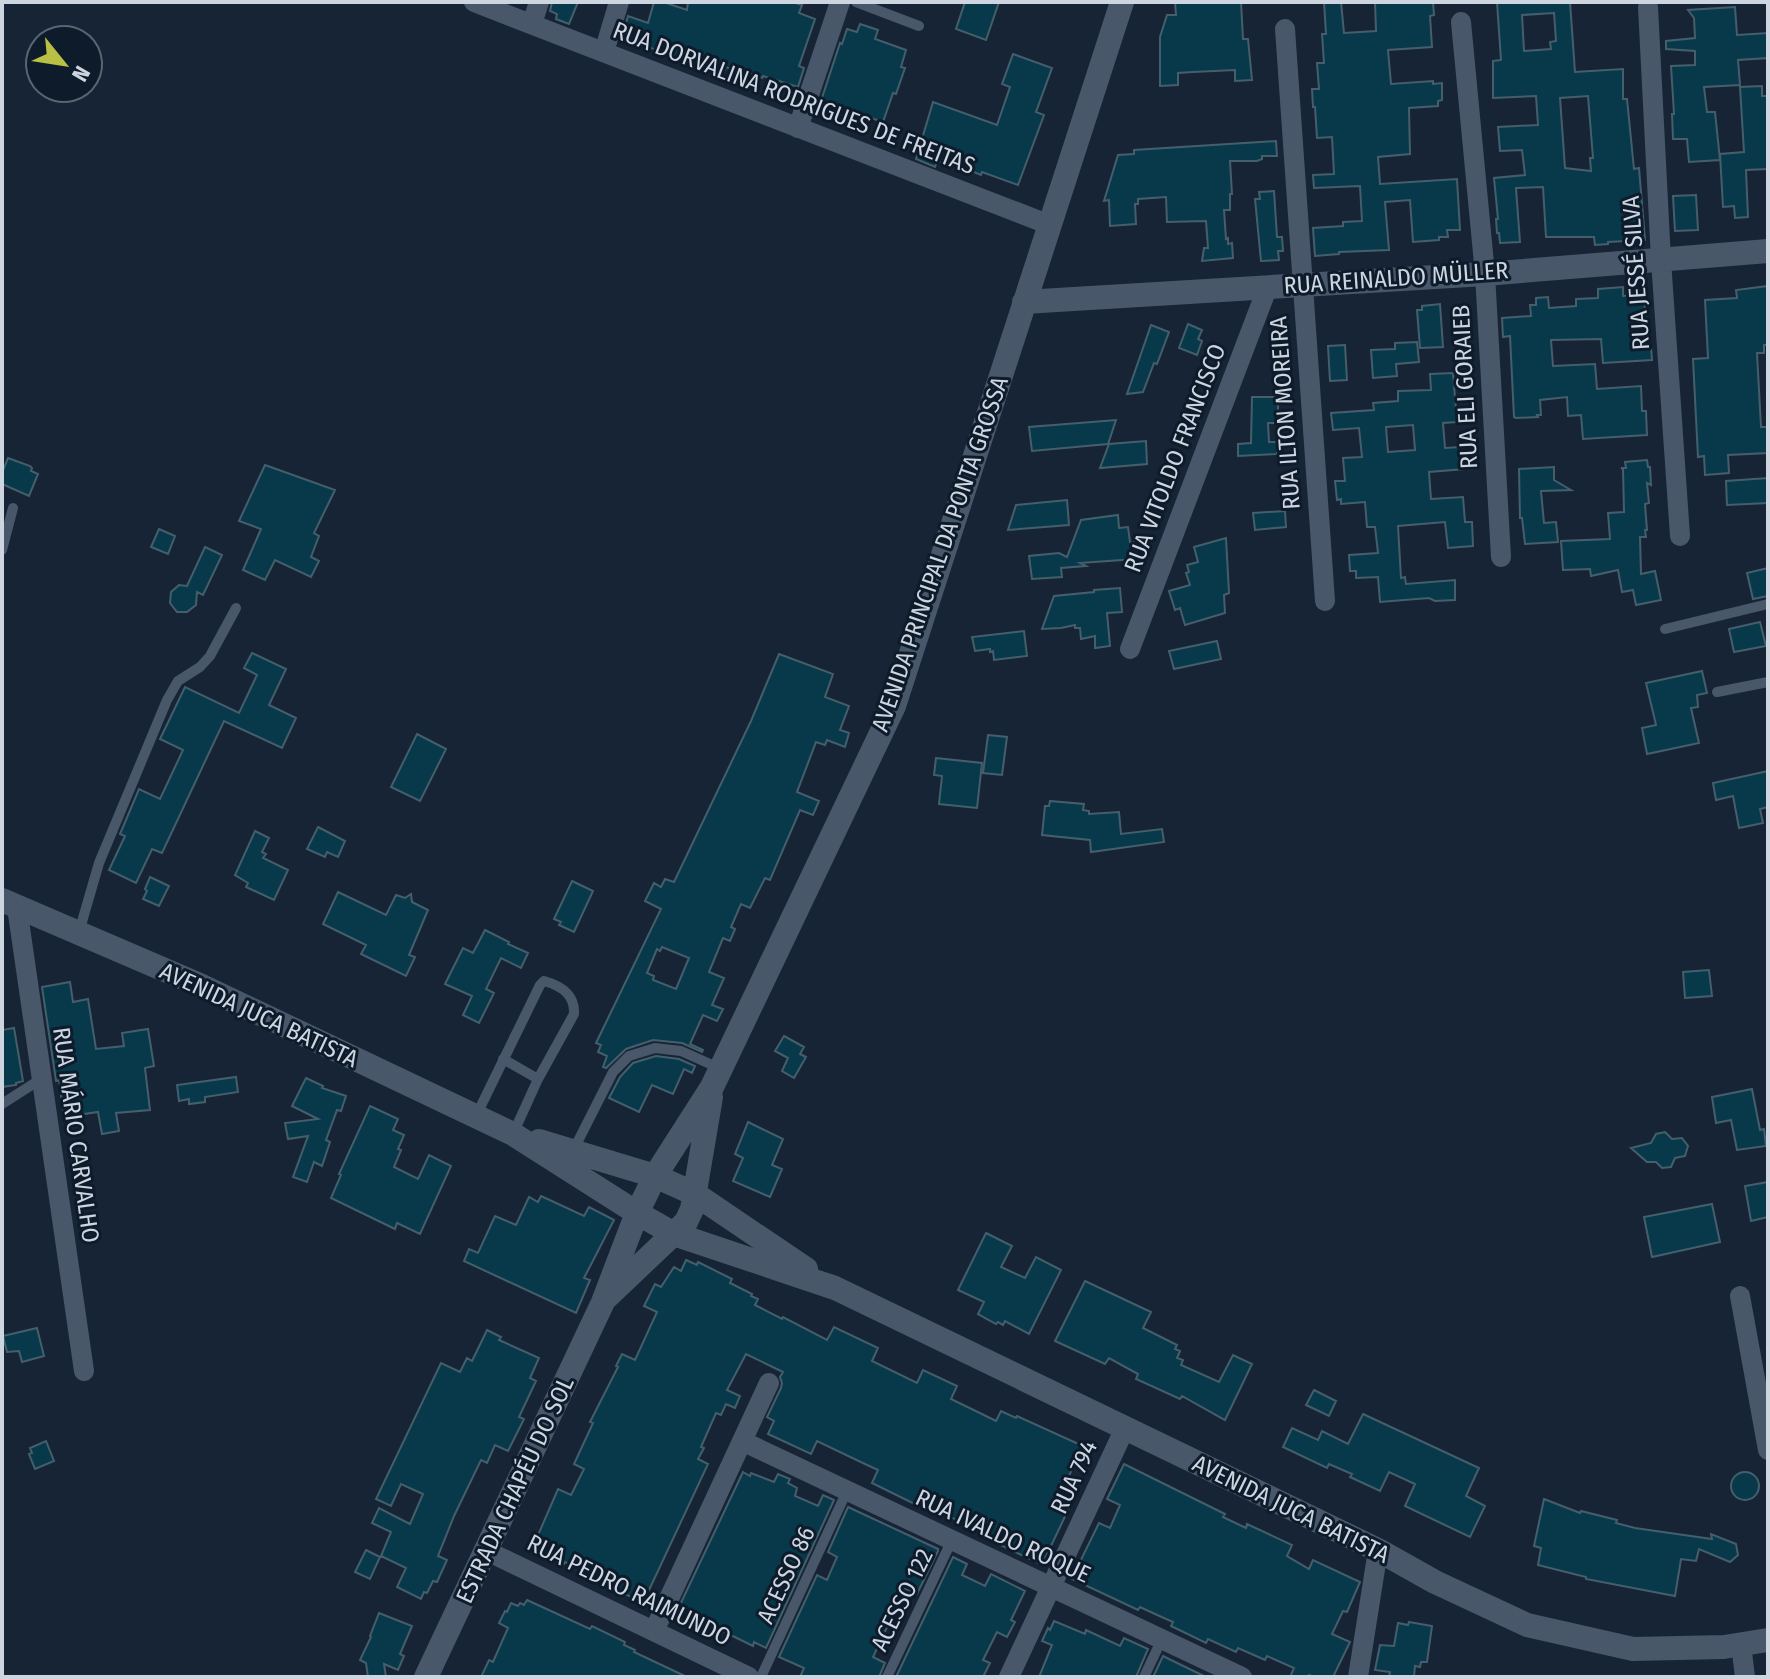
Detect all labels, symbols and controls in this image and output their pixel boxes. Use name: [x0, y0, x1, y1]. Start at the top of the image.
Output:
street label: RUA DORVALINA RODRIGUES DE FREITAS: [609, 16, 979, 180]
north arrow: [24, 24, 104, 104]
text: N: [66, 61, 96, 86]
street label: RUA JESSÉ SILVA: [1616, 195, 1655, 351]
street label: RUA REINALDO MÜLLER: [1283, 256, 1509, 300]
street label: RUA ELI GORAIEB: [1447, 304, 1483, 470]
street label: RUA ILTON MOREIRA: [1264, 315, 1306, 511]
street label: RUA VITOLDO FRANCISCO: [1119, 340, 1231, 576]
street label: AVENIDA PRINCIPAL DA PONTA GROSSA: [866, 372, 1014, 735]
street label: AVENIDA JUCA BATISTA: [155, 957, 363, 1073]
street label: RUA MÁRIO CARVALHO: [47, 1025, 106, 1245]
street label: ESTRADA CHAPÉU DO SOL: [449, 1372, 580, 1608]
street label: RUA 794: [1045, 1436, 1103, 1518]
street label: AVENIDA JUCA BATISTA: [1188, 1449, 1394, 1569]
street label: RUA IVALDO ROQUE: [911, 1483, 1095, 1589]
street label: ACESSO 86: [751, 1522, 821, 1628]
street label: RUA PEDRO RAIMUNDO: [523, 1529, 735, 1651]
street label: ACESSO 122: [865, 1544, 939, 1656]

